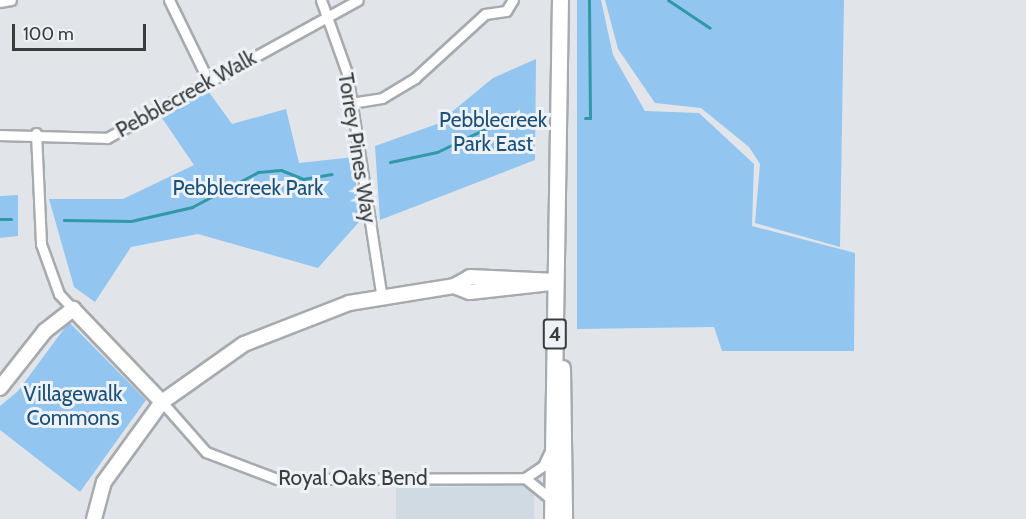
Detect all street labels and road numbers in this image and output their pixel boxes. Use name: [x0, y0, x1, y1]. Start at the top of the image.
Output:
street label: Pebblecreek Walk: [111, 45, 261, 143]
street label: Torrey Pines Way: [333, 71, 381, 225]
road number: 4: [542, 317, 568, 351]
street label: Royal Oaks Bend: [278, 465, 428, 491]

